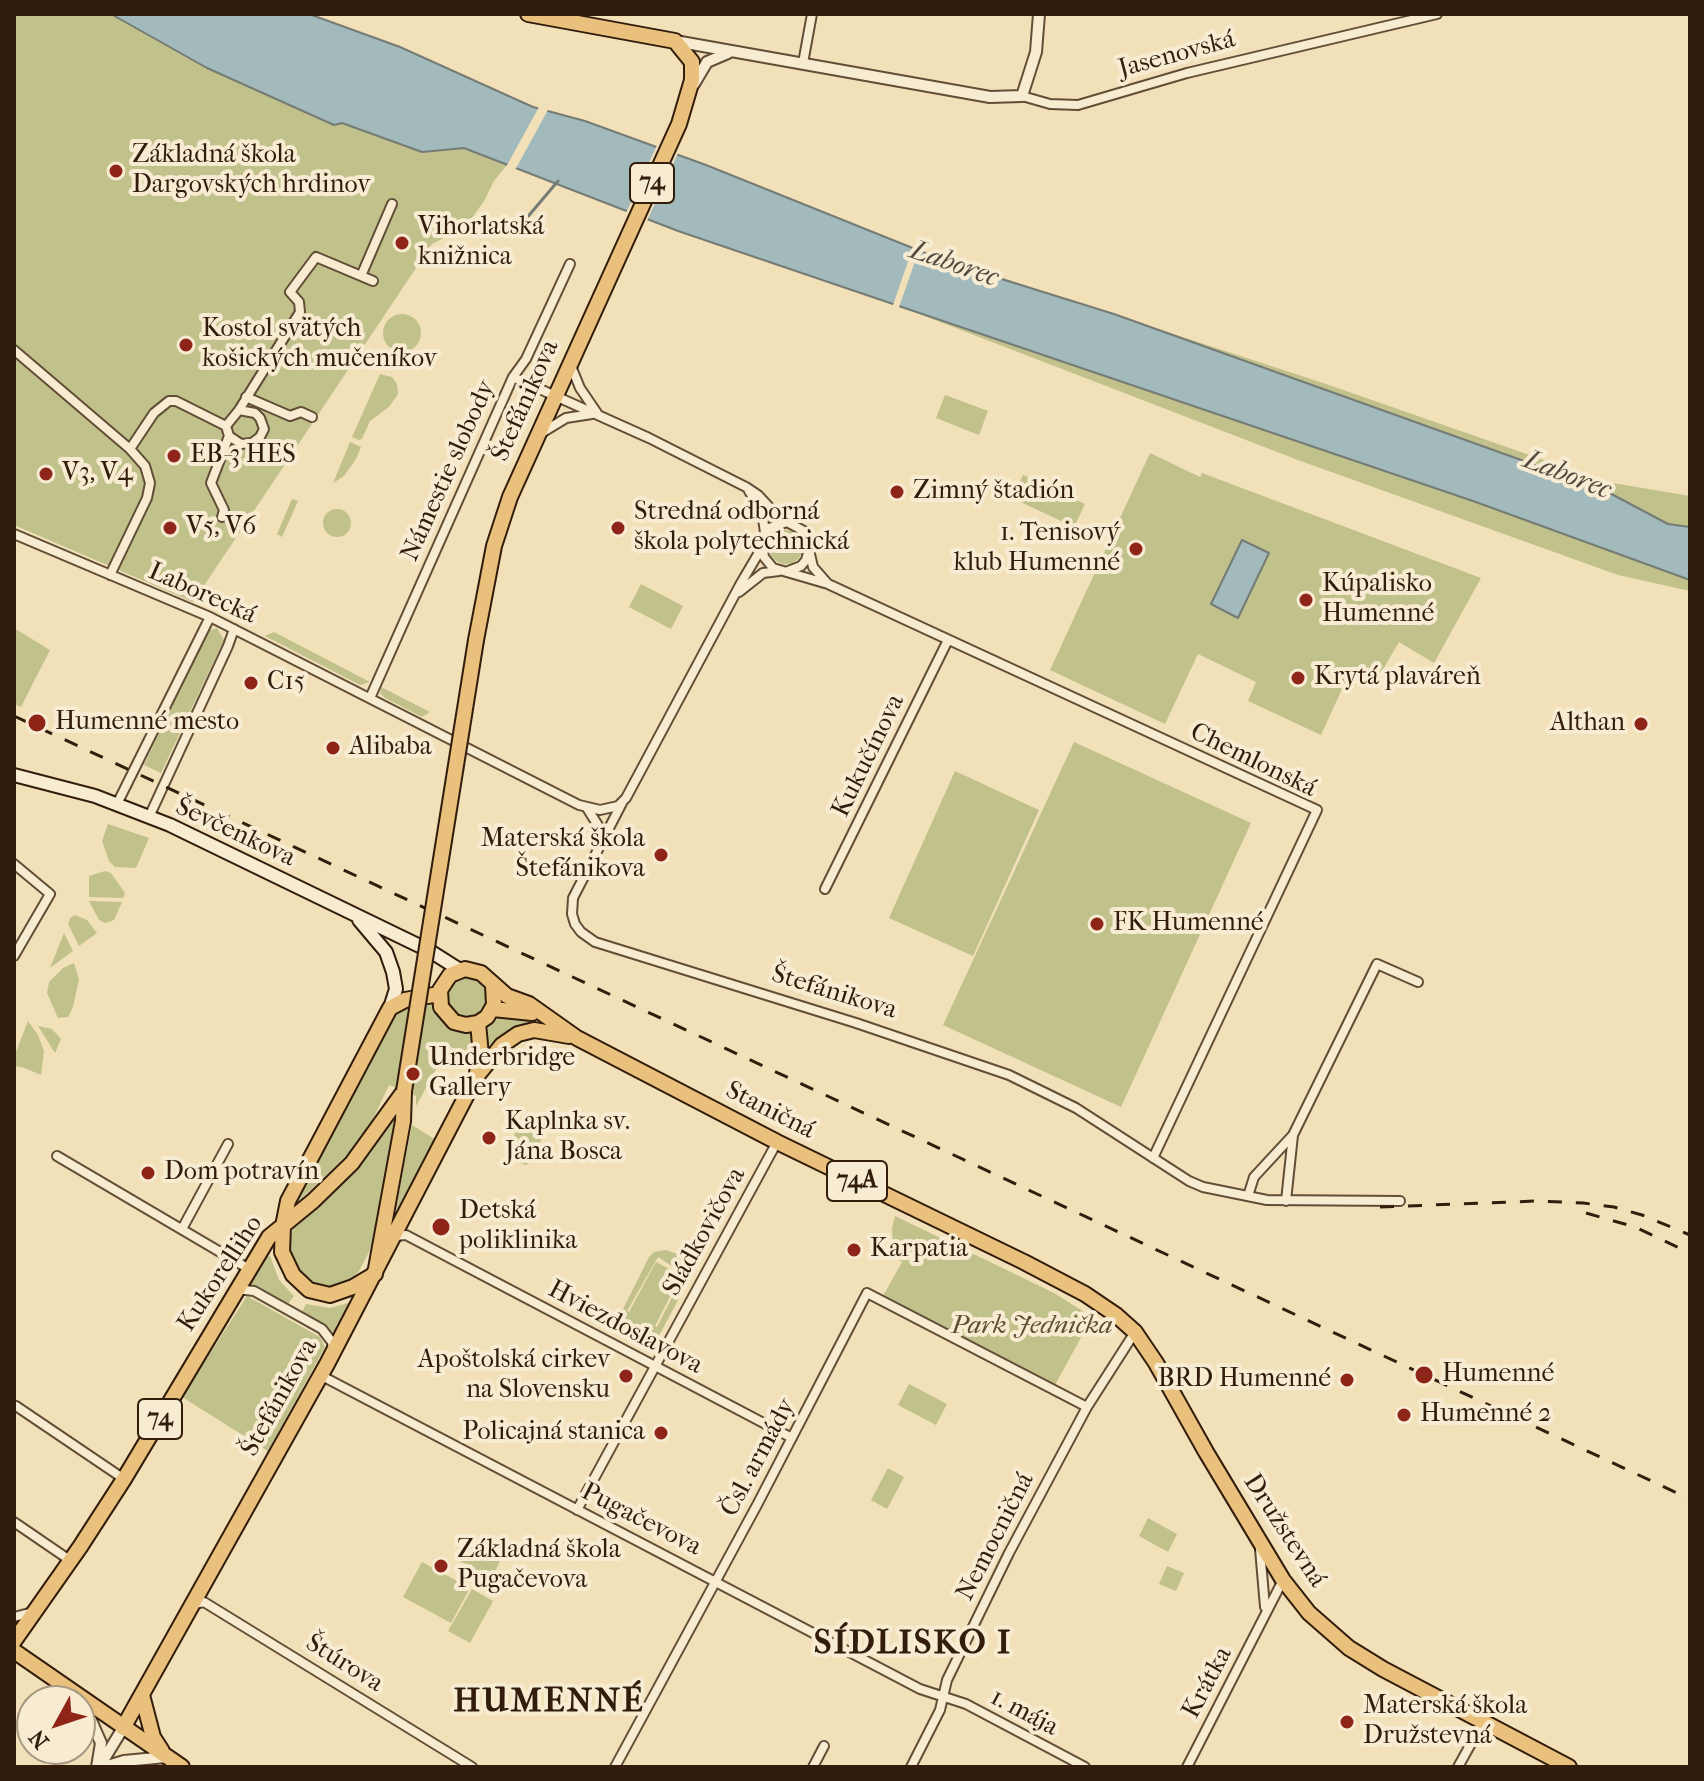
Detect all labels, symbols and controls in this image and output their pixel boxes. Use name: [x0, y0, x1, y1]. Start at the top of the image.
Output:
street label: Jasenovská: [1115, 24, 1239, 86]
place label: Základná škola Dargovských hrdinov: [132, 140, 370, 202]
marker: Základná škola Dargovských hrdinov: [107, 162, 125, 180]
road number: 74: [630, 163, 674, 203]
place label: Vihorlatská knižnica: [418, 212, 544, 274]
marker: Vihorlatská knižnica: [393, 234, 411, 252]
water label: Laborec: [905, 234, 1003, 296]
place label: Kostol svätých košických mučeníkov: [202, 314, 437, 376]
marker: Kostol svätých košických mučeníkov: [177, 336, 195, 354]
street label: Štefánikova: [485, 336, 567, 466]
street label: Námestie slobody: [395, 376, 503, 566]
place label: EB-3 HES: [190, 440, 296, 472]
water label: Laborec: [1518, 444, 1616, 508]
marker: EB-3 HES: [165, 447, 183, 465]
place label: V3, V4: [62, 458, 133, 490]
marker: V3, V4: [37, 465, 55, 483]
place label: Zimný štadión: [913, 476, 1074, 508]
marker: Zimný štadión: [888, 483, 906, 501]
place label: Stredná odborná škola polytechnická: [634, 497, 849, 558]
place label: V5, V6: [186, 512, 256, 544]
place label: 1. Tenisový klub Humenné: [954, 518, 1120, 580]
marker: V5, V6: [161, 519, 179, 537]
marker: Stredná odborná škola polytechnická: [609, 519, 627, 537]
marker: 1. Tenisový klub Humenné: [1127, 540, 1145, 558]
street label: Laborecká: [143, 556, 261, 632]
place label: Kúpalisko Humenné: [1322, 569, 1434, 630]
marker: Kúpalisko Humenné: [1297, 591, 1315, 609]
place label: Krytá plaváreň: [1314, 662, 1481, 694]
place label: C15: [267, 667, 305, 699]
marker: Krytá plaváreň: [1289, 669, 1307, 687]
marker: C15: [242, 674, 260, 692]
street label: Kukučínova: [826, 690, 912, 822]
place label: Humenné mesto: [55, 707, 239, 739]
place label: Althan: [1550, 708, 1625, 740]
marker: Humenné mesto: [26, 712, 48, 734]
marker: Althan: [1632, 715, 1650, 733]
street label: Chemlonská: [1185, 717, 1321, 805]
place label: Alibaba: [349, 732, 432, 764]
marker: Alibaba: [324, 739, 342, 757]
street label: Ševčenkova: [170, 792, 300, 874]
place label: Materská škola Štefánikova: [481, 824, 645, 886]
marker: Materská škola Štefánikova: [652, 846, 670, 864]
place label: FK Humenné: [1113, 908, 1264, 940]
marker: FK Humenné: [1088, 915, 1106, 933]
street label: Štefánikova: [768, 959, 900, 1027]
place label: Underbridge Gallery: [429, 1043, 575, 1104]
marker: Underbridge Gallery: [404, 1065, 422, 1083]
street label: Staničná: [720, 1075, 820, 1147]
place label: Kaplnka sv. Jána Bosca: [505, 1107, 630, 1168]
marker: Kaplnka sv. Jána Bosca: [480, 1129, 498, 1147]
place label: Dom potravín: [164, 1157, 319, 1189]
road number: 74A: [827, 1161, 887, 1201]
street label: Sládkovičova: [657, 1162, 753, 1302]
marker: Dom potravín: [139, 1164, 157, 1182]
place label: Detská poliklinika: [459, 1196, 577, 1258]
street label: Kukorelliho: [172, 1210, 270, 1338]
marker: Detská poliklinika: [430, 1216, 452, 1238]
place label: Karpatia: [870, 1234, 968, 1266]
marker: Karpatia: [845, 1241, 863, 1259]
street label: Hviezdoslavova: [542, 1274, 708, 1382]
park label: Park Jednička: [951, 1311, 1113, 1343]
street label: Štefánikova: [235, 1334, 325, 1462]
place label: Apoštolská cirkev na Slovensku: [418, 1345, 610, 1406]
place label: Humenné: [1442, 1359, 1554, 1391]
place label: BRD Humenné: [1158, 1364, 1331, 1396]
marker: Humenné: [1413, 1364, 1435, 1386]
marker: Apoštolská cirkev na Slovensku: [617, 1367, 635, 1385]
marker: BRD Humenné: [1338, 1371, 1356, 1389]
street label: Čsl. armády: [715, 1394, 803, 1522]
road number: 74: [138, 1399, 182, 1439]
place label: Humenné 2: [1420, 1399, 1551, 1431]
marker: Humenné 2: [1395, 1406, 1413, 1424]
place label: Policajná stanica: [462, 1417, 645, 1449]
marker: Policajná stanica: [652, 1424, 670, 1442]
street label: Nemocničná: [950, 1468, 1042, 1606]
street label: Družstevná: [1236, 1468, 1332, 1594]
street label: Pugačevova: [576, 1477, 706, 1563]
place label: Základná škola Pugačevova: [457, 1535, 621, 1596]
marker: Základná škola Pugačevova: [432, 1557, 450, 1575]
district label: SÍDLISKO I: [814, 1625, 1012, 1665]
street label: Štúrova: [299, 1628, 389, 1700]
street label: Krátka: [1176, 1642, 1240, 1724]
street label: 1. mája: [985, 1682, 1063, 1744]
district label: HUMENNÉ: [453, 1683, 645, 1723]
north arrow: [16, 1685, 96, 1765]
place label: Materská škola Družstevná: [1363, 1691, 1527, 1752]
marker: Materská škola Družstevná: [1338, 1713, 1356, 1731]
text: N: [24, 1724, 54, 1754]

